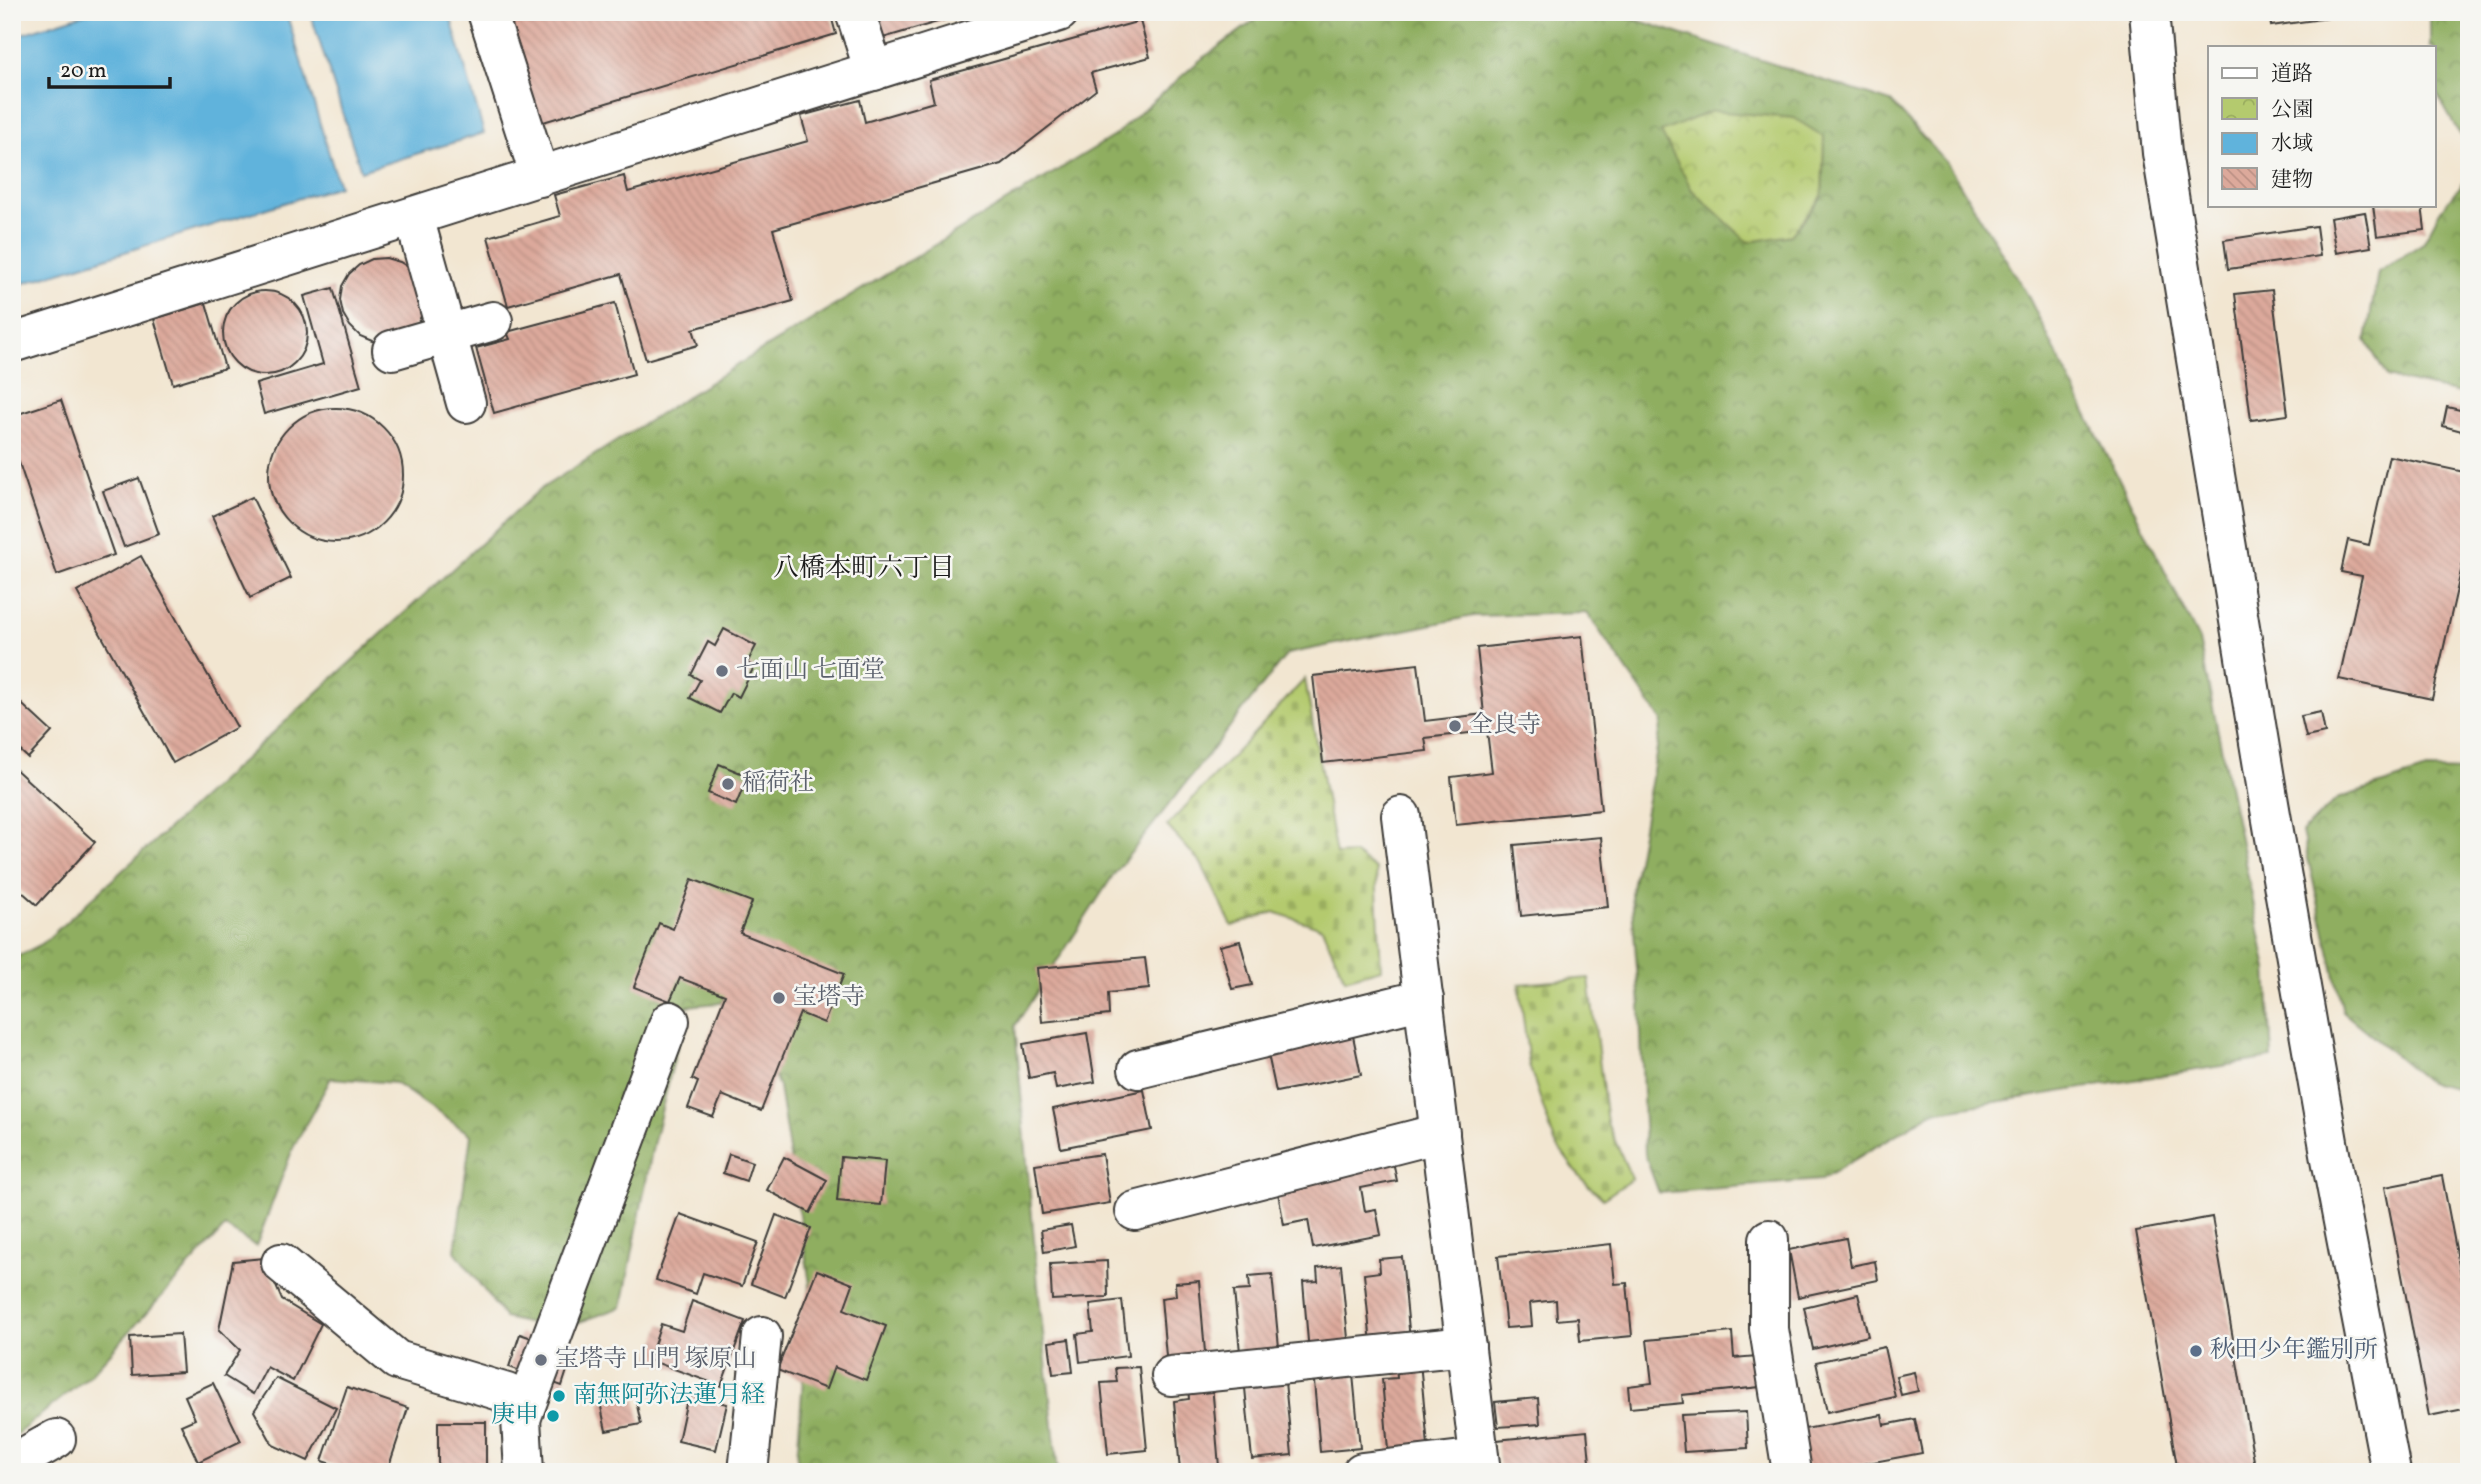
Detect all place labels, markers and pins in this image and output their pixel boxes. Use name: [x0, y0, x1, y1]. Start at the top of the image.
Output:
place label: 七面山 七面堂: [736, 654, 885, 688]
marker: 七面山 七面堂: [714, 663, 730, 679]
place label: 全良寺: [1469, 709, 1541, 743]
marker: 全良寺: [1447, 718, 1463, 734]
place label: 稲荷社: [742, 767, 814, 801]
marker: 稲荷社: [720, 776, 736, 792]
place label: 宝塔寺: [793, 981, 865, 1015]
marker: 宝塔寺: [771, 990, 787, 1006]
place label: 秋田少年鑑別所: [2210, 1334, 2378, 1368]
place label: 宝塔寺 山門 塚原山: [555, 1343, 757, 1377]
marker: 秋田少年鑑別所: [2188, 1343, 2204, 1359]
marker: 宝塔寺 山門 塚原山: [533, 1352, 549, 1368]
place label: 南無阿弥法蓮月経: [573, 1379, 765, 1413]
marker: 南無阿弥法蓮月経: [551, 1388, 567, 1404]
place label: 庚申: [491, 1399, 539, 1433]
marker: 庚申: [545, 1408, 561, 1424]

